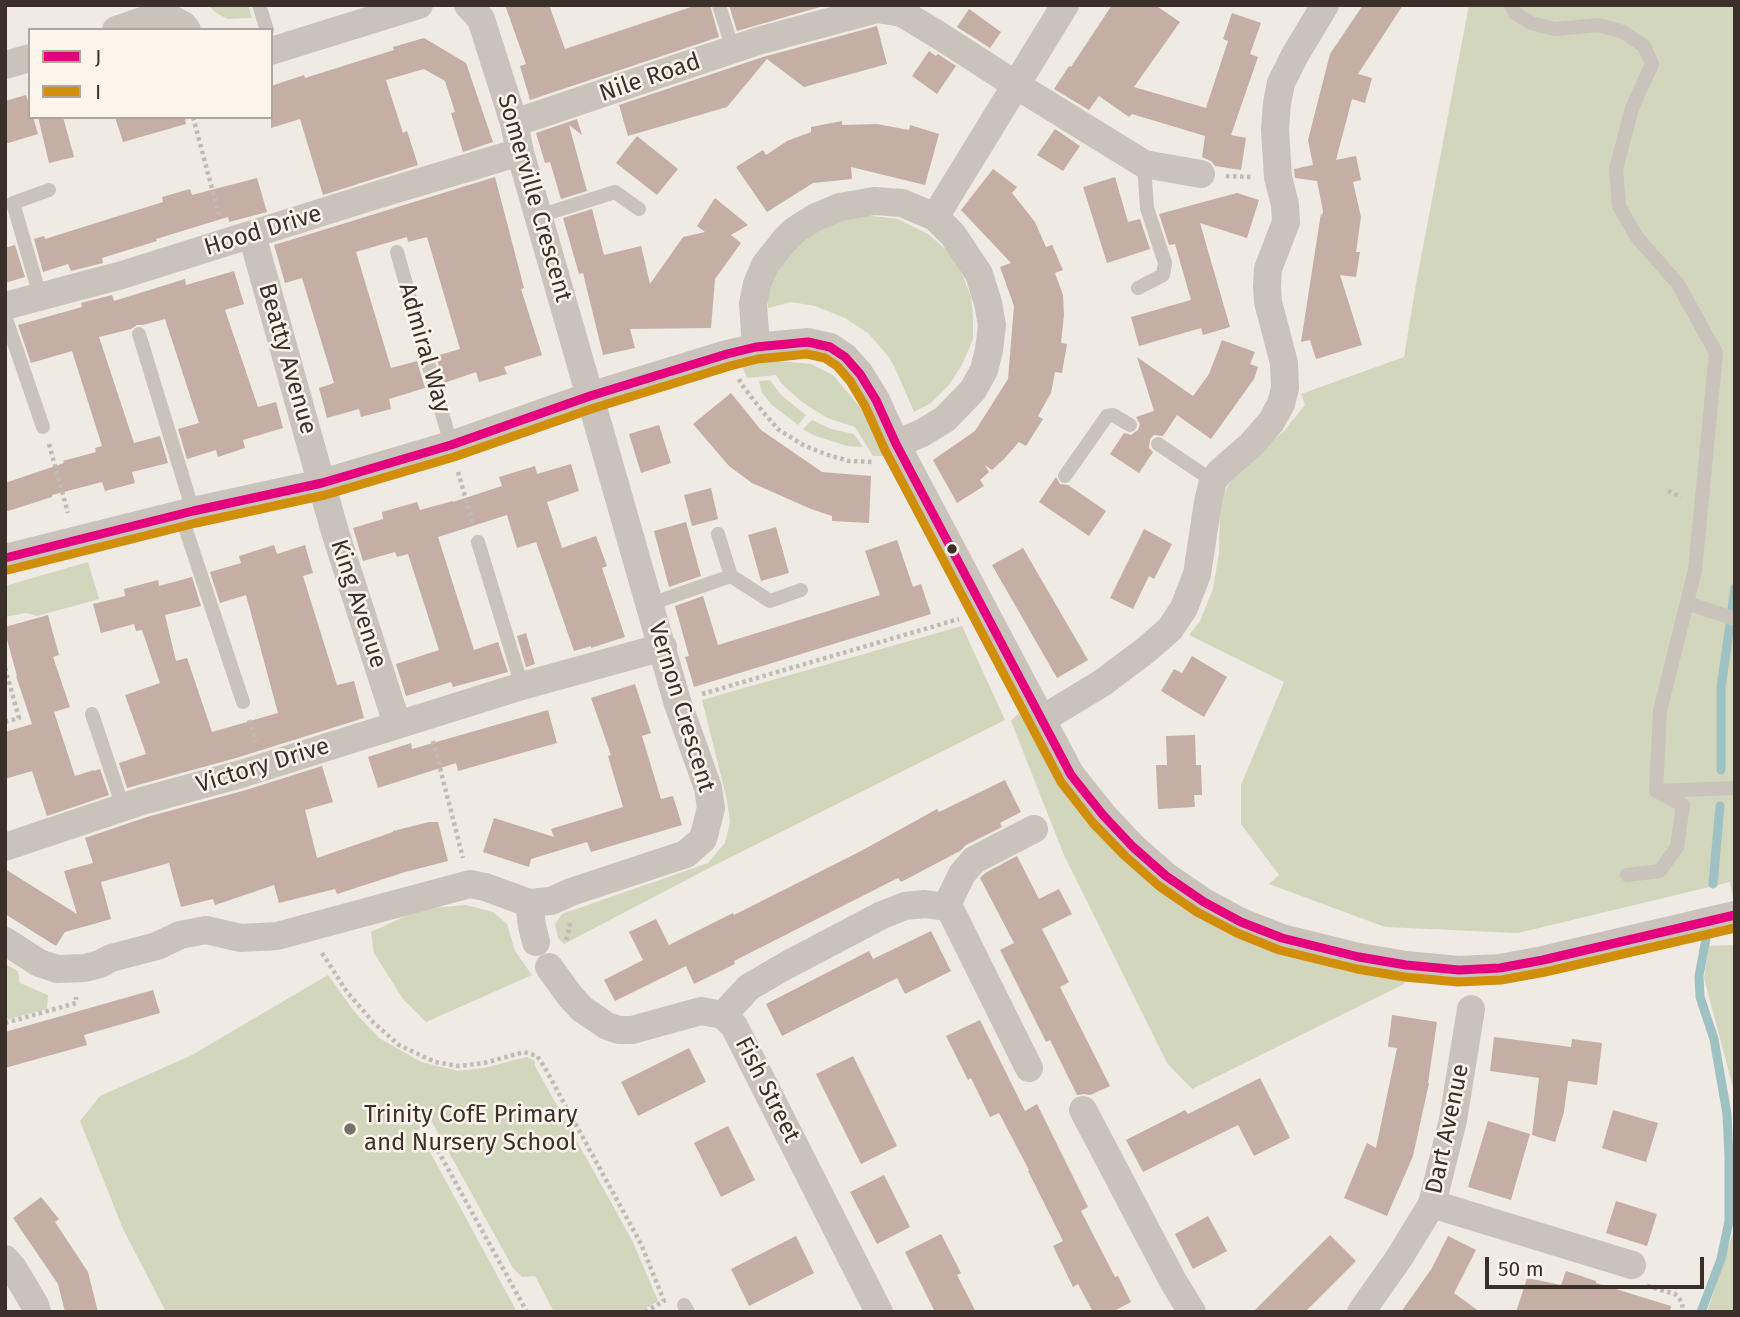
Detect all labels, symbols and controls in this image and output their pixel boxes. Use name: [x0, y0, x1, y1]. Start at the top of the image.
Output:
legend: [28, 28, 273, 119]
text: J: [95, 44, 101, 70]
street label: Nile Road: [596, 47, 704, 109]
text: I: [95, 79, 101, 105]
street label: Somerville Crescent: [491, 91, 577, 305]
street label: Hood Drive: [201, 199, 325, 263]
street label: Beatty Avenue: [252, 280, 322, 438]
street label: Admiral Way: [392, 280, 456, 416]
street label: King Avenue: [324, 536, 392, 672]
unlabelled marker: [945, 542, 959, 556]
street label: Vernon Crescent: [641, 618, 721, 796]
street label: Victory Drive: [193, 732, 333, 800]
street label: Fish Street: [728, 1032, 806, 1148]
street label: Dart Avenue: [1420, 1061, 1476, 1197]
place label: Trinity CofE Primary and Nursery School: [364, 1101, 578, 1157]
marker: Trinity CofE Primary and Nursery School: [342, 1121, 358, 1137]
scale bar: [1488, 1244, 1707, 1288]
text: 50 m: [1498, 1256, 1544, 1282]

